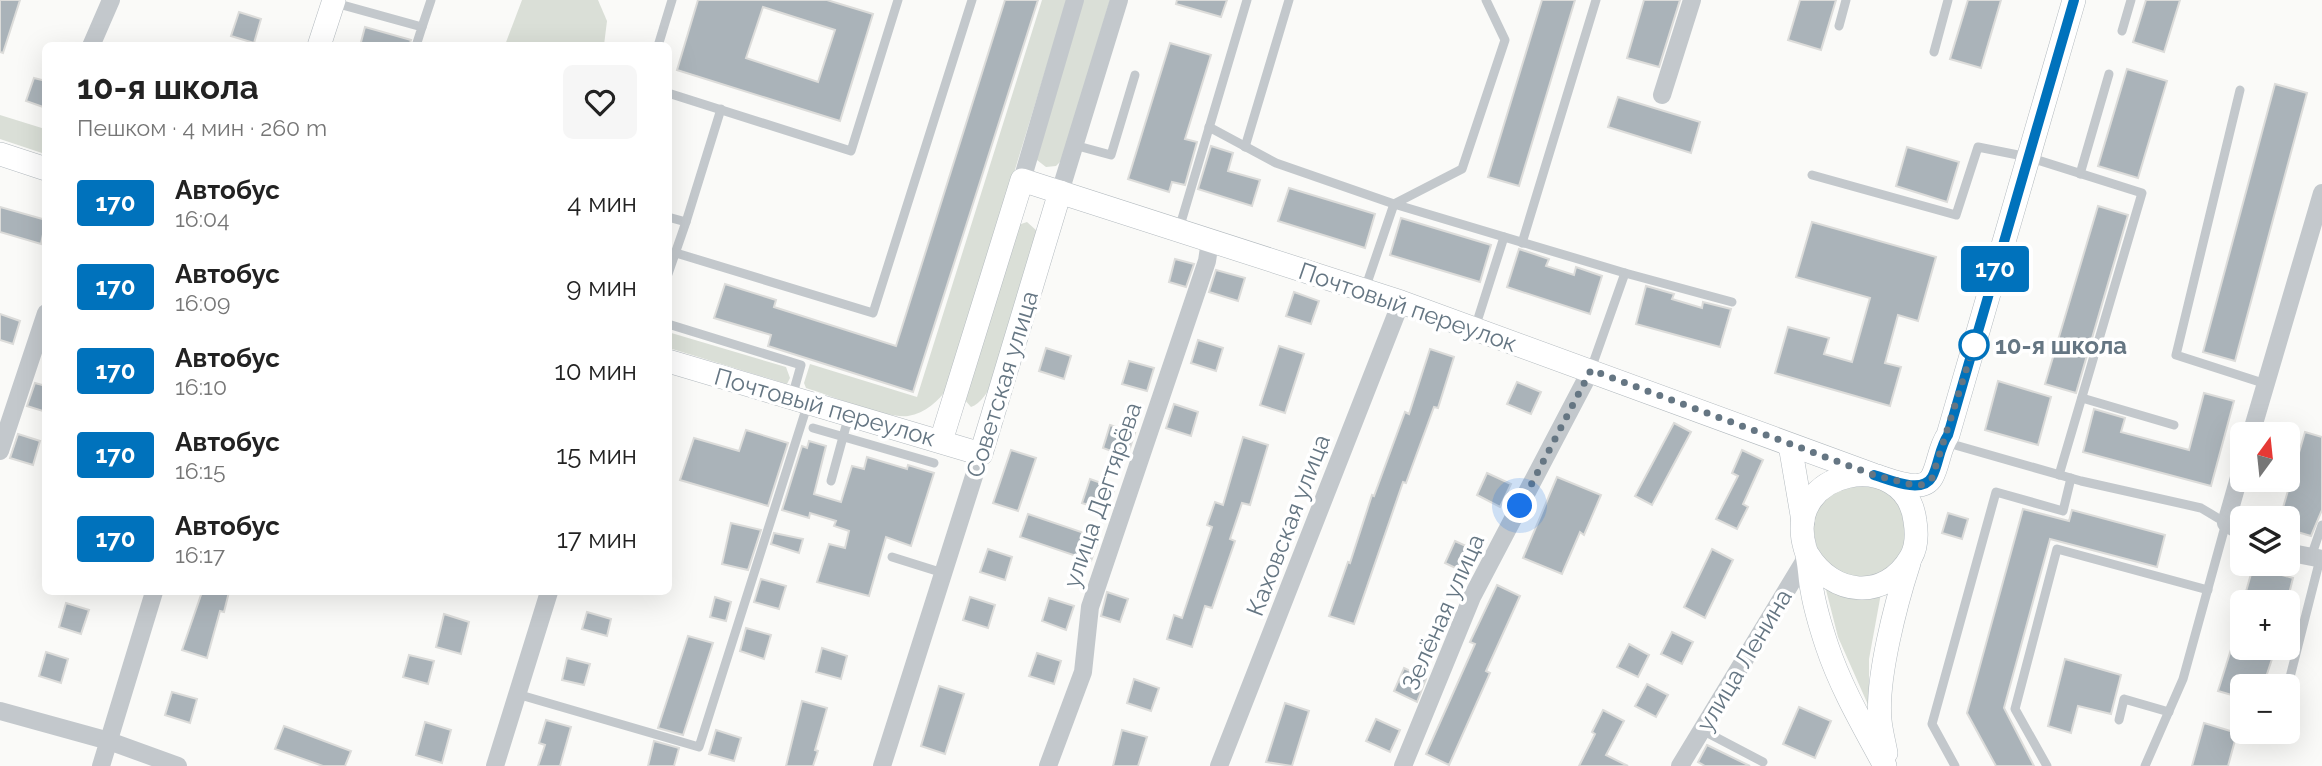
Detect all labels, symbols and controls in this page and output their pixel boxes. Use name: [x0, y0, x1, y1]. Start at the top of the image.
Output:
button: heart: [563, 65, 637, 139]
text: 10-я школа: [77, 68, 259, 107]
text: Пешком · 4 мин · 260 m: [77, 114, 327, 141]
text: Автобус: [175, 175, 280, 205]
text: 170: [95, 188, 136, 217]
text: 4 мин: [567, 188, 637, 218]
text: 16:04: [175, 205, 230, 232]
line badge: 170: [1955, 246, 2035, 292]
text: 170: [1975, 254, 2015, 283]
street label: Почтовый переулок: [1295, 256, 1521, 358]
text: Автобус: [175, 259, 280, 289]
text: 170: [95, 272, 136, 301]
text: 9 мин: [566, 272, 637, 302]
street label: Советская улица: [960, 287, 1044, 481]
text: 16:09: [175, 289, 231, 316]
marker: 10-я школа: [1959, 330, 1989, 360]
place label: 10-я школа: [1995, 331, 2127, 360]
text: Автобус: [175, 343, 280, 373]
text: 170: [95, 356, 136, 385]
text: 10 мин: [555, 356, 637, 386]
street label: Почтовый переулок: [711, 362, 939, 452]
text: 16:10: [175, 373, 227, 400]
street label: улица Дегтярёва: [1057, 398, 1147, 592]
north arrow: [2230, 422, 2300, 492]
map controls: [2230, 422, 2300, 744]
text: Автобус: [175, 427, 280, 457]
street label: Каховская улица: [1240, 430, 1336, 620]
text: 170: [95, 440, 136, 469]
text: 15 мин: [556, 440, 637, 470]
text: 16:15: [175, 457, 225, 484]
your location: [1502, 488, 1537, 523]
button: layers: [2230, 506, 2300, 576]
text: Автобус: [175, 511, 280, 541]
text: 170: [95, 524, 136, 553]
text: 17 мин: [557, 524, 637, 554]
street label: Зелёная улица: [1396, 529, 1490, 695]
text: 16:17: [175, 541, 225, 568]
street label: улица Ленина: [1690, 584, 1798, 736]
button: +: [2230, 590, 2300, 660]
button: −: [2230, 674, 2300, 744]

